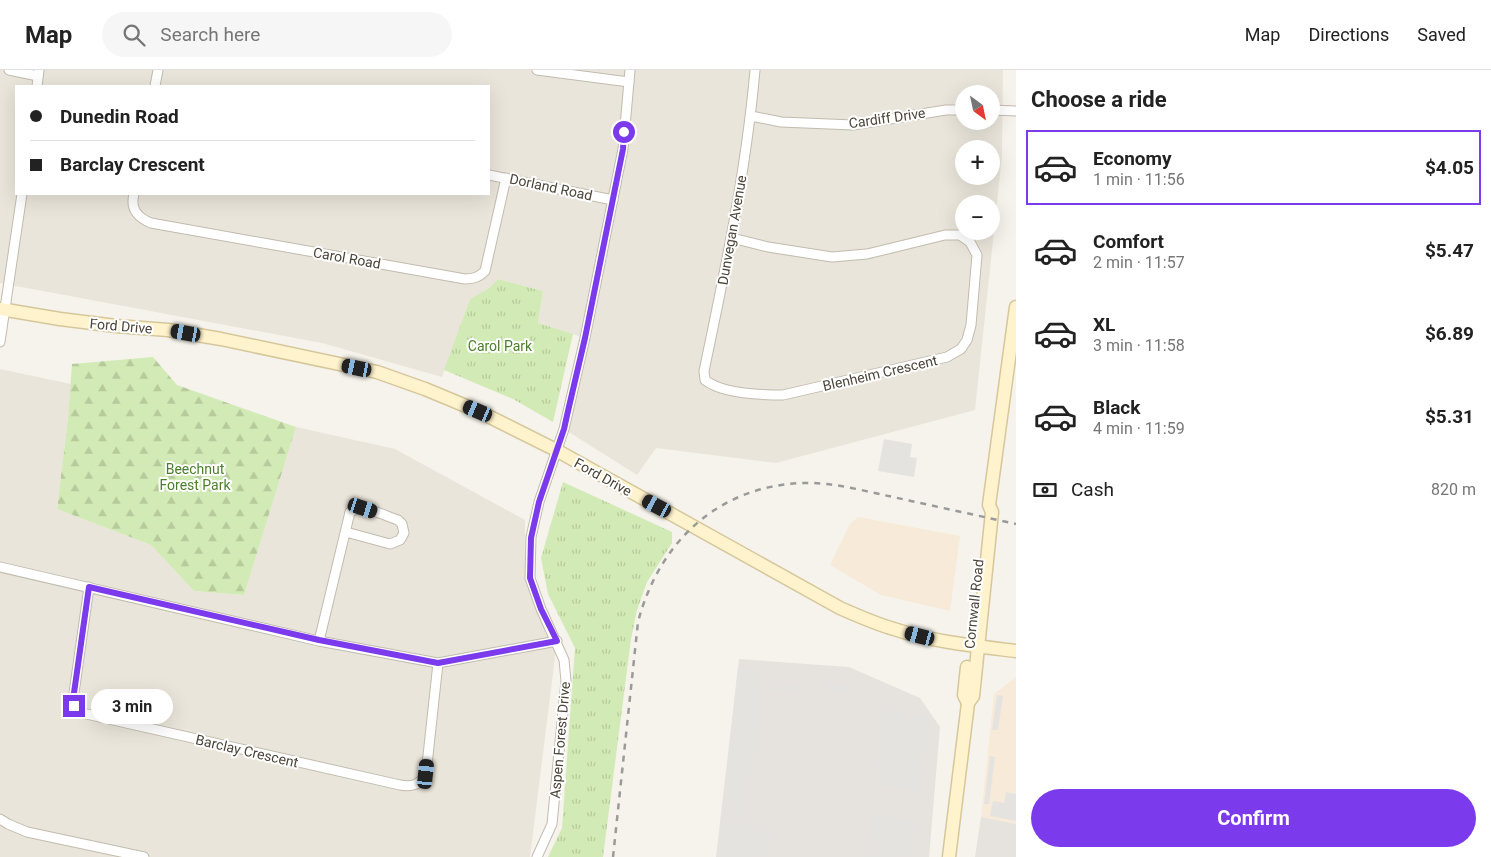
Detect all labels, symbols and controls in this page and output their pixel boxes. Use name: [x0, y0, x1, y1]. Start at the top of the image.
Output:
search box: [102, 12, 452, 57]
text: Map: [25, 21, 72, 49]
icon: search: [120, 21, 148, 49]
text: Search here: [160, 23, 260, 46]
text: Map: [1245, 24, 1280, 45]
text: Directions: [1308, 24, 1389, 45]
text: Saved: [1417, 24, 1466, 45]
north arrow: [955, 85, 1000, 130]
map controls: [955, 85, 1000, 240]
text: Choose a ride: [1031, 87, 1167, 112]
text: Dunedin Road: [60, 105, 179, 128]
street label: Cardiff Drive: [848, 105, 926, 131]
route start: [613, 121, 635, 143]
button: +: [955, 140, 1000, 185]
icon: car: [1033, 145, 1078, 190]
text: Economy: [1093, 147, 1172, 170]
text: Barclay Crescent: [60, 153, 205, 176]
text: $4.05: [1425, 156, 1474, 179]
street label: Dorland Road: [508, 170, 594, 204]
text: 1 min · 11:56: [1093, 170, 1185, 189]
street label: Dunvegan Avenue: [714, 174, 750, 286]
button: −: [955, 195, 1000, 240]
icon: car: [1033, 228, 1078, 273]
text: Comfort: [1093, 230, 1164, 253]
text: $5.47: [1425, 239, 1474, 262]
street label: Carol Road: [312, 244, 382, 272]
text: 2 min · 11:57: [1093, 253, 1185, 272]
icon: car: [1033, 311, 1078, 356]
text: XL: [1093, 313, 1115, 336]
street label: Ford Drive: [89, 315, 153, 337]
text: $6.89: [1425, 322, 1474, 345]
car: [169, 323, 202, 343]
text: 3 min · 11:58: [1093, 336, 1185, 355]
park label: Carol Park: [468, 338, 533, 354]
street label: Blenheim Crescent: [821, 352, 939, 394]
car: [340, 358, 373, 378]
icon: car: [1033, 394, 1078, 439]
text: Black: [1093, 396, 1140, 419]
car: [461, 398, 494, 424]
text: $5.31: [1425, 405, 1474, 428]
text: 4 min · 11:59: [1093, 419, 1185, 438]
street label: Ford Drive: [572, 455, 634, 499]
park label: Beechnut Forest Park: [159, 461, 231, 493]
icon: cash: [1031, 476, 1059, 504]
text: Cash: [1071, 478, 1114, 501]
text: 820 m: [1431, 480, 1476, 499]
car: [640, 492, 673, 520]
car: [346, 496, 379, 520]
street label: Cornwall Road: [961, 558, 987, 650]
car: [903, 625, 936, 647]
street label: Aspen Forest Drive: [547, 681, 573, 799]
callout: 3 min: [92, 688, 174, 724]
route end: [63, 695, 85, 717]
text: 3 min: [112, 697, 152, 716]
street label: Barclay Crescent: [194, 731, 300, 771]
car: [416, 758, 435, 790]
button: Confirm: [1031, 789, 1476, 847]

